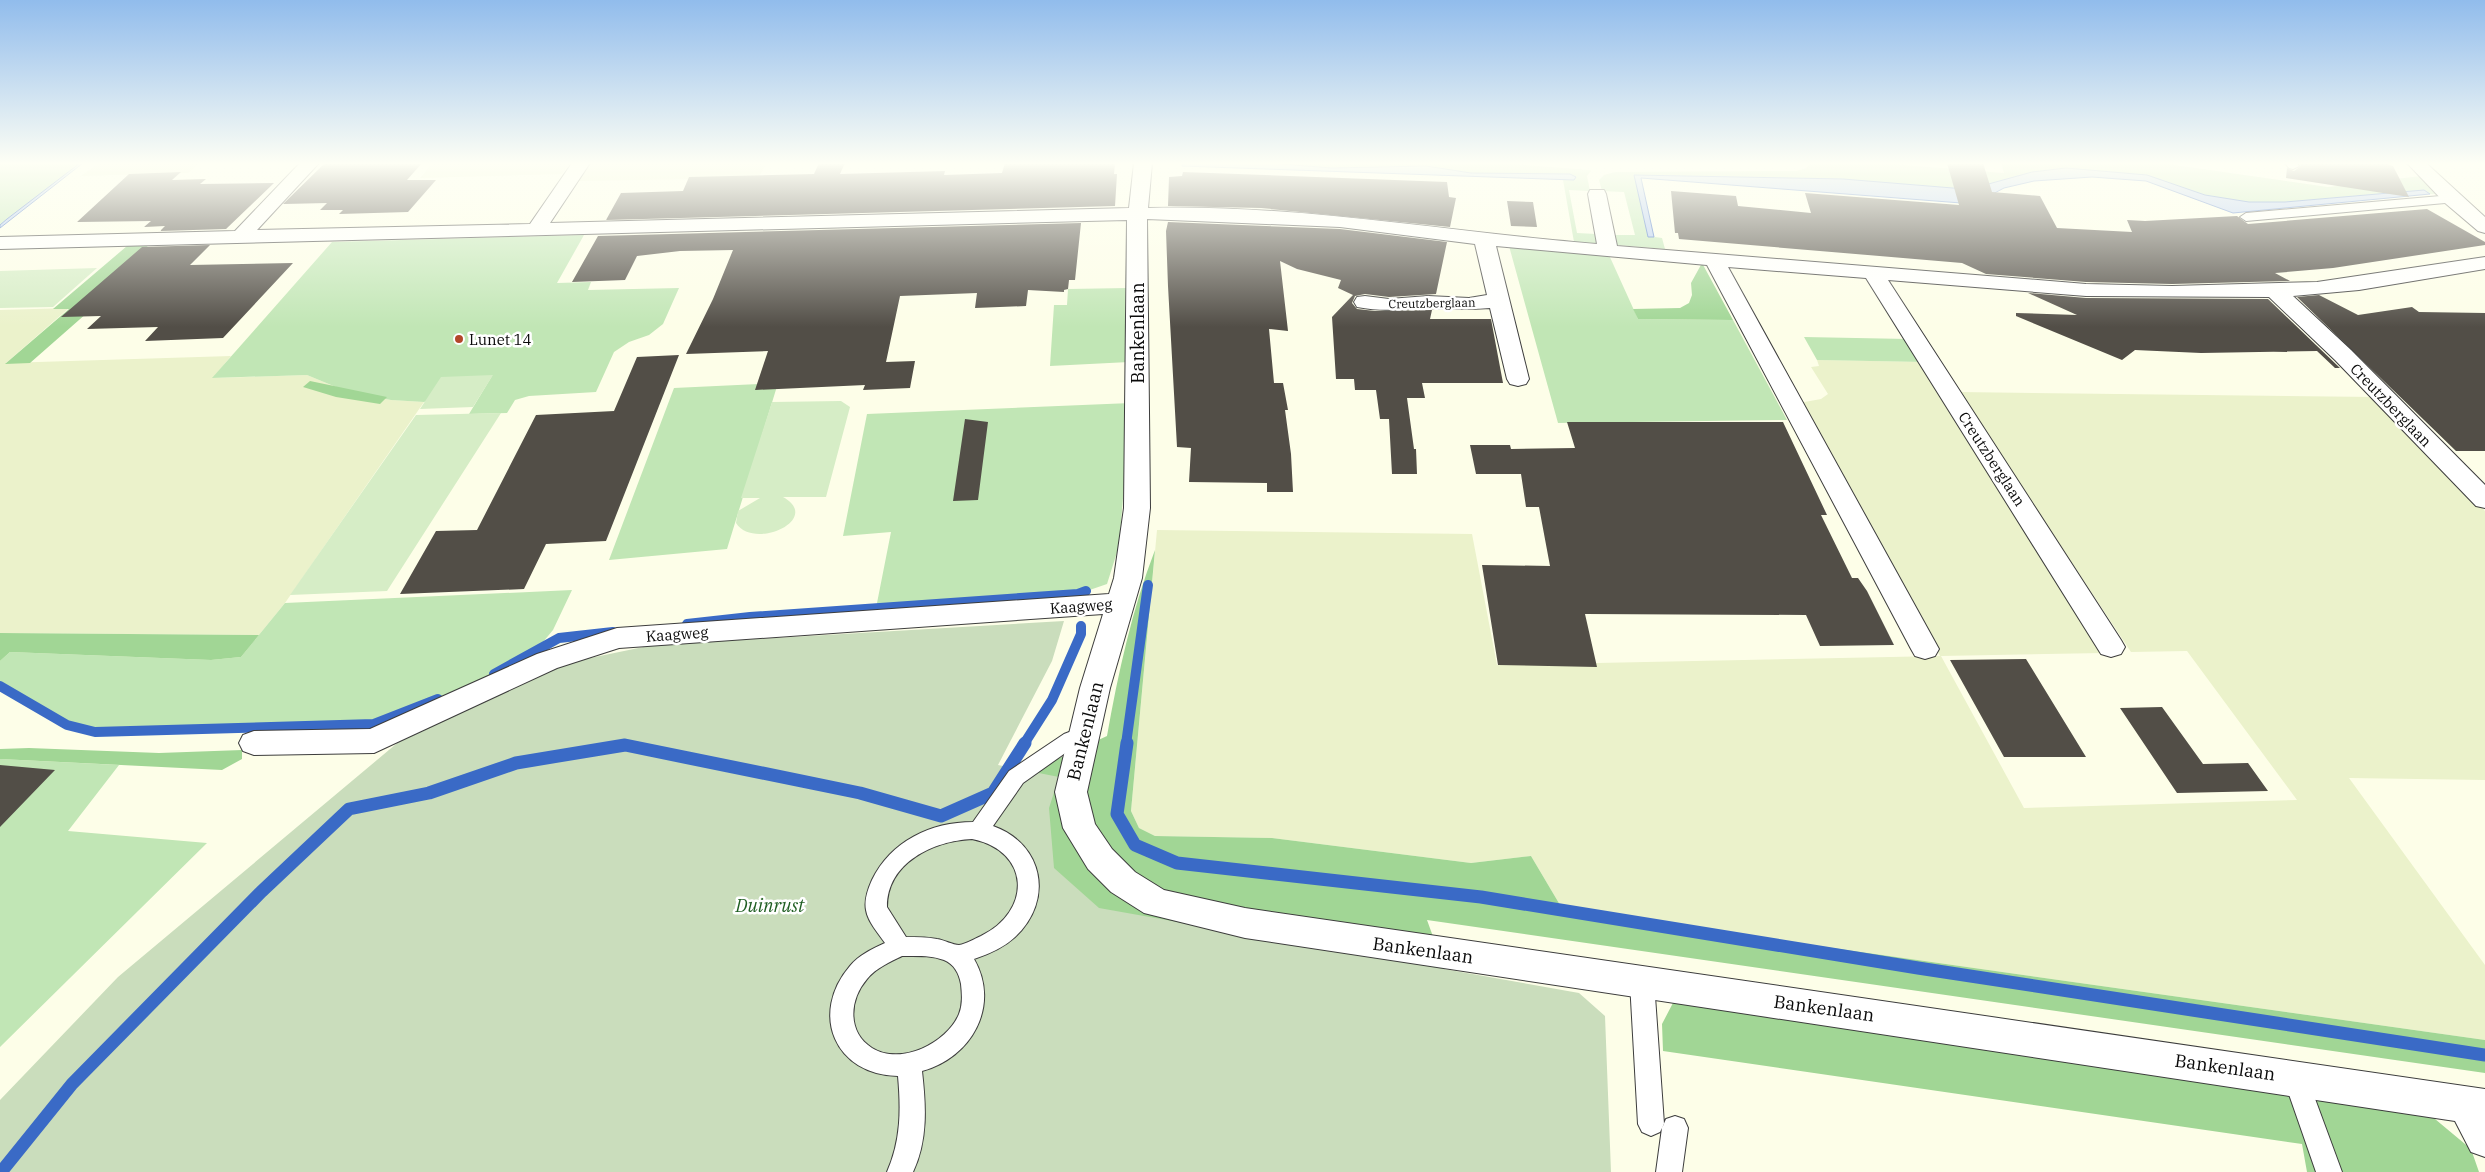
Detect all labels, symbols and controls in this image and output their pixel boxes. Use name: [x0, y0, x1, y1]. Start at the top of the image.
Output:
street label: Bankenlaan: [1126, 282, 1149, 384]
street label: Creutzberglaan: [1388, 295, 1476, 311]
place label: Lunet 14: [469, 330, 531, 349]
marker: Lunet 14: [453, 333, 465, 345]
street label: Creutzberglaan: [2346, 359, 2436, 451]
street label: Creutzberglaan: [1954, 408, 2030, 510]
street label: Kaagweg: [1049, 594, 1113, 618]
street label: Kaagweg: [645, 622, 709, 646]
street label: Bankenlaan: [1062, 679, 1108, 783]
park label: Duinrust: [735, 894, 805, 917]
street label: Bankenlaan: [1371, 932, 1475, 968]
street label: Bankenlaan: [1772, 990, 1876, 1026]
street label: Bankenlaan: [2173, 1049, 2277, 1085]

